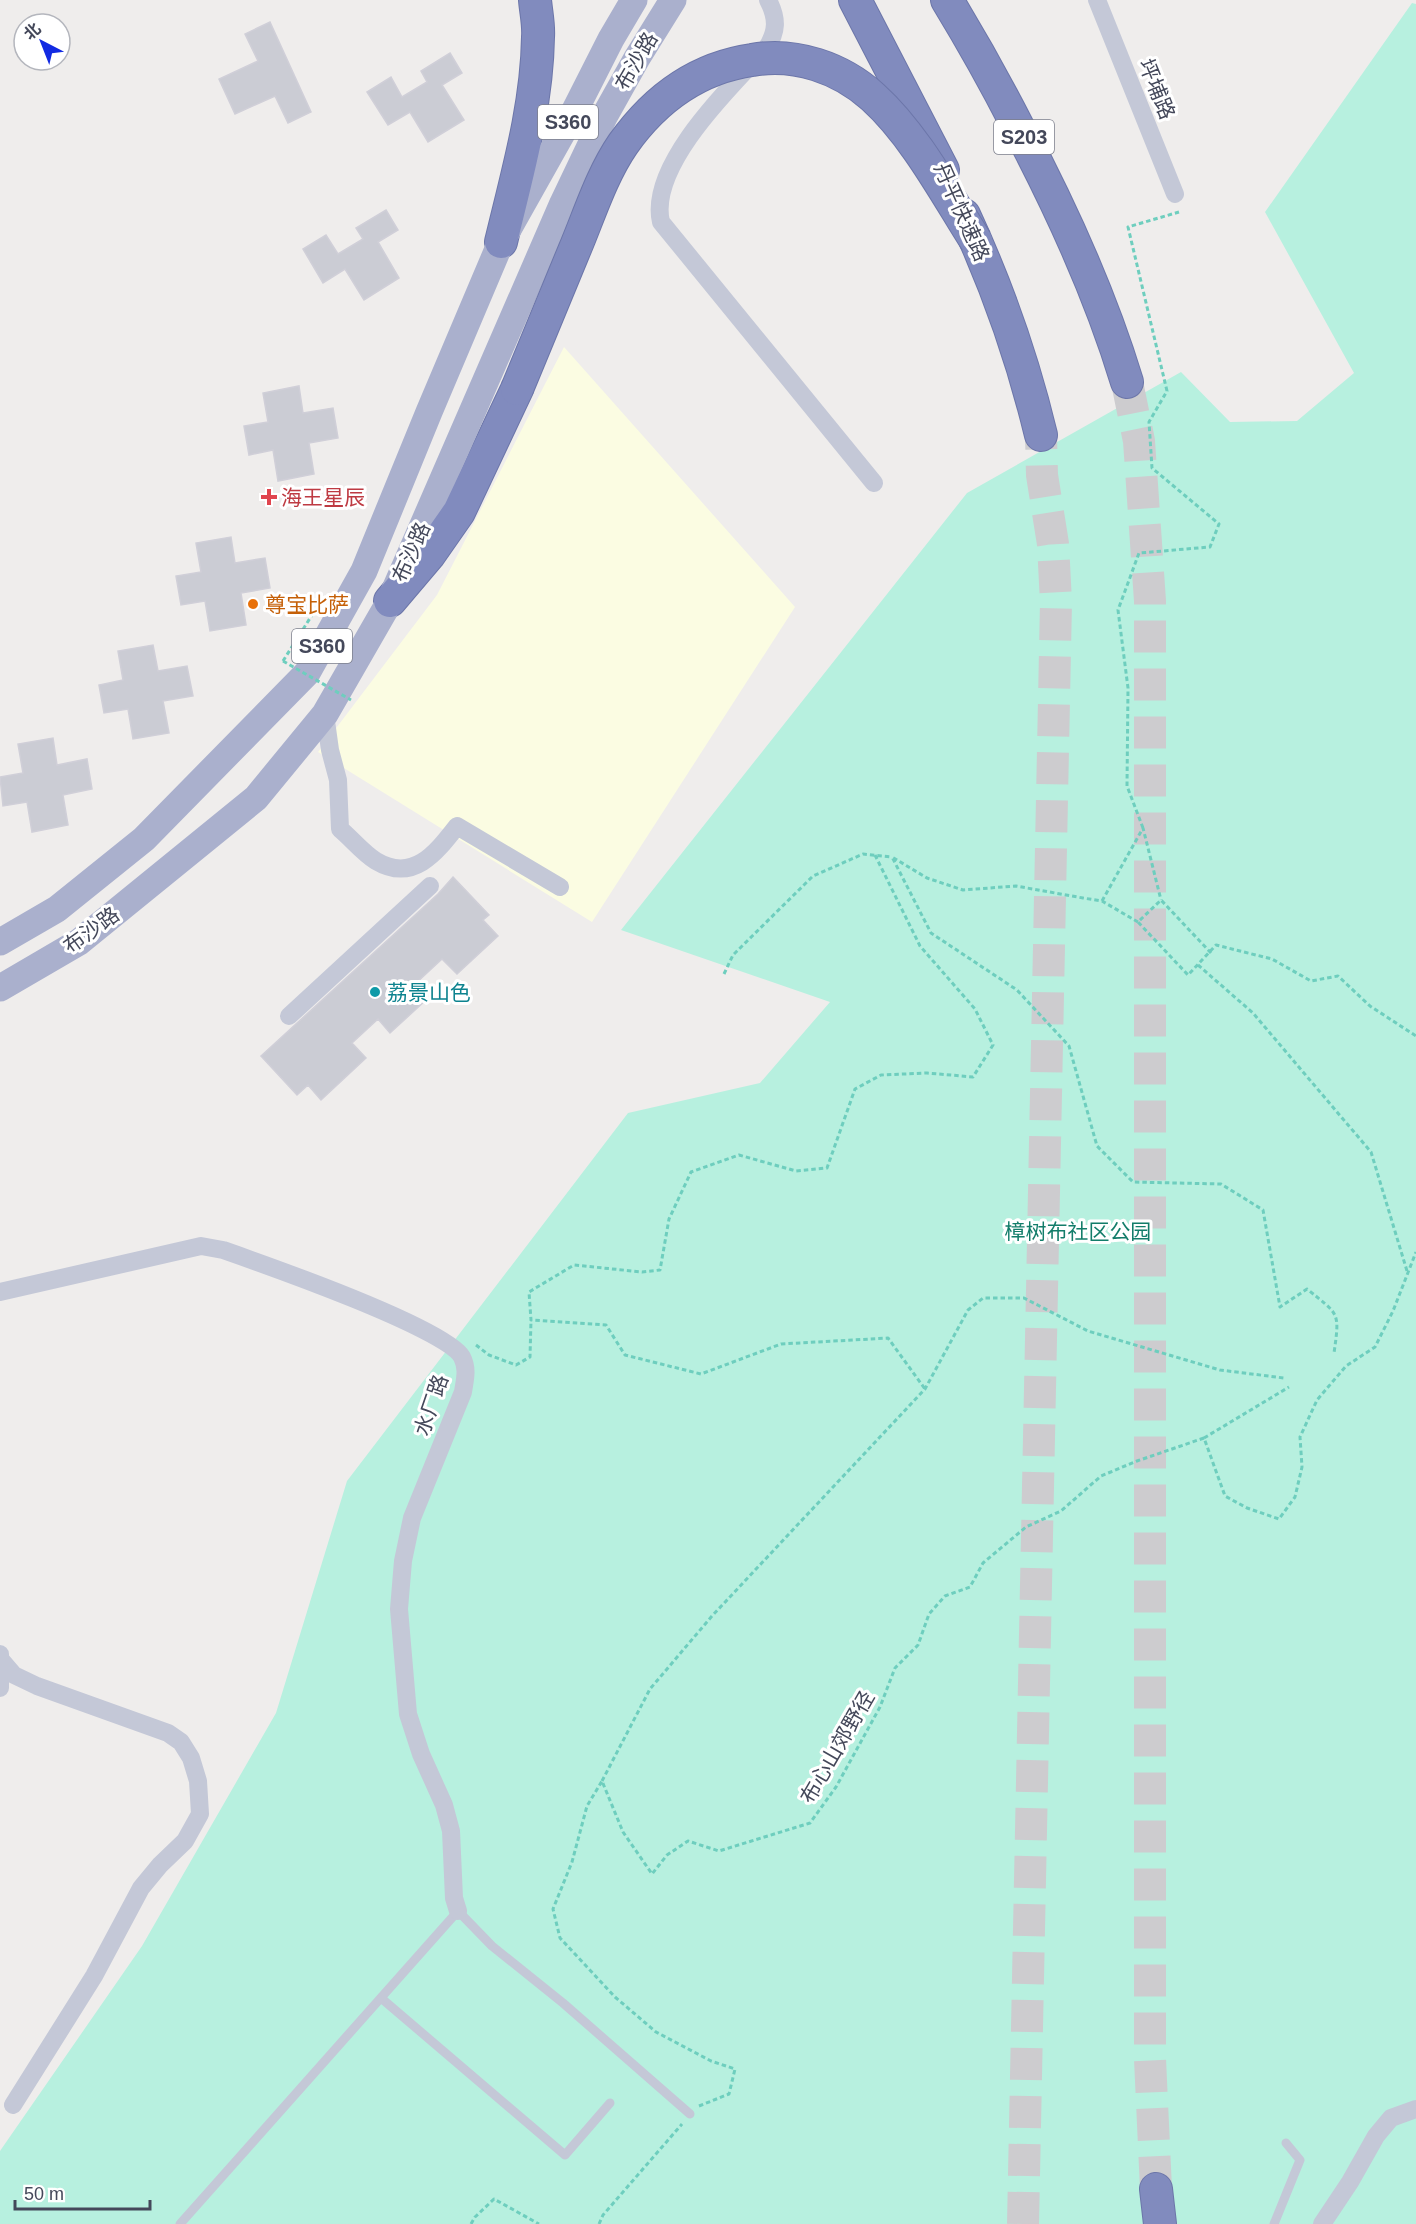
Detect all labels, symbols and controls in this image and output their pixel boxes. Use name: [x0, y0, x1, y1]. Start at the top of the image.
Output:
north arrow: [12, 12, 72, 72]
text: 北: [21, 20, 44, 43]
street label: 布沙路: [610, 28, 662, 94]
street label: 坪埔路: [1135, 55, 1179, 123]
road number: S360: [538, 105, 598, 139]
road number: S203: [994, 120, 1054, 154]
street label: 丹平快速路: [930, 159, 994, 265]
place label: 海王星辰: [281, 486, 365, 509]
marker: 海王星辰: [262, 490, 276, 504]
street label: 布沙路: [388, 519, 434, 585]
place label: 尊宝比萨: [265, 593, 349, 616]
marker: 尊宝比萨: [246, 597, 260, 611]
road number: S360: [292, 629, 352, 663]
street label: 布沙路: [59, 902, 123, 958]
place label: 荔景山色: [387, 981, 471, 1004]
marker: 荔景山色: [368, 985, 382, 999]
park label: 樟树布社区公园: [1005, 1220, 1152, 1243]
street label: 水厂路: [410, 1371, 452, 1439]
street label: 布心山郊野径: [796, 1687, 878, 1807]
scale bar: [15, 2173, 150, 2211]
text: 50 m: [24, 2184, 64, 2204]

